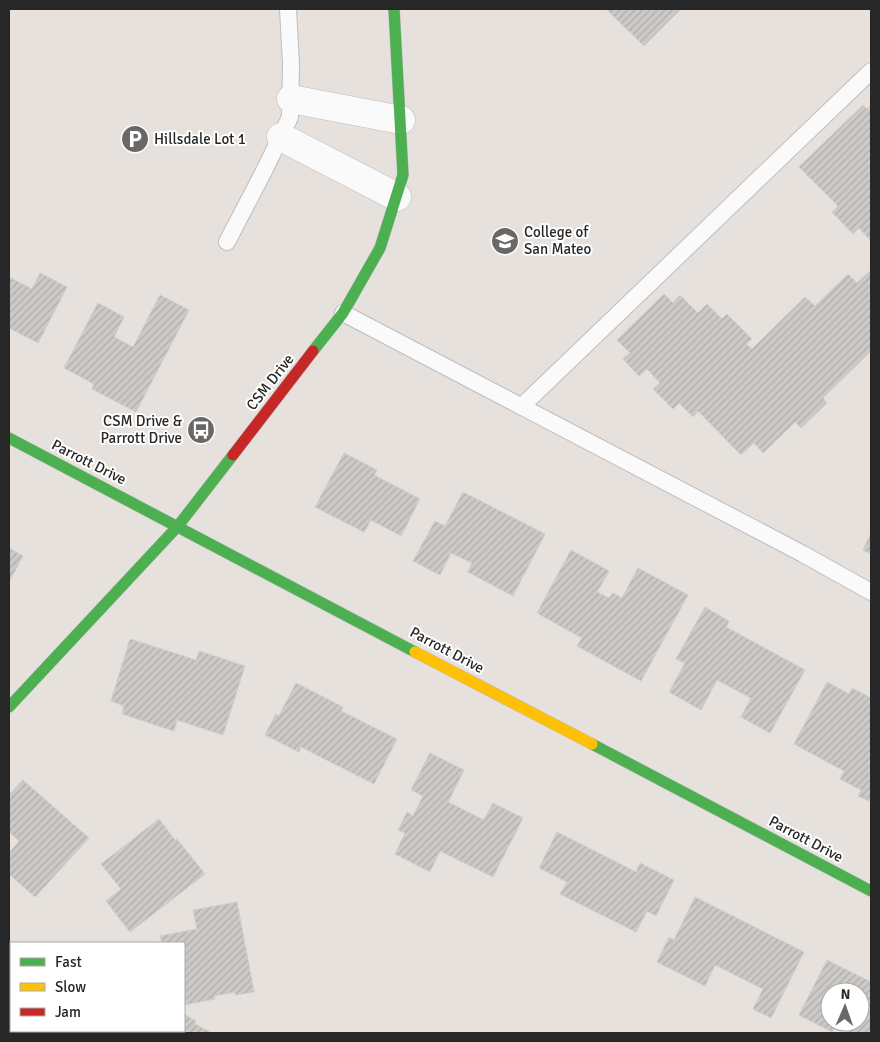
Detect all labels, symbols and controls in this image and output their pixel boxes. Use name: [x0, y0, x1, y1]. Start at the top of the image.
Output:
parking icon: Hillsdale Lot 1: [120, 124, 150, 154]
place label: Hillsdale Lot 1: [154, 130, 246, 148]
place label: College of San Mateo: [524, 223, 592, 258]
school or university icon: College of San Mateo: [490, 226, 520, 256]
street label: CSM Drive: [243, 350, 297, 414]
place label: CSM Drive & Parrott Drive: [100, 412, 183, 447]
bus stop icon: CSM Drive & Parrott Drive: [186, 415, 216, 445]
street label: Parrott Drive: [49, 435, 129, 489]
street label: Parrott Drive: [407, 623, 487, 677]
street label: Parrott Drive: [766, 812, 846, 866]
legend: [10, 942, 185, 1032]
text: Fast: [55, 953, 82, 971]
text: Slow: [55, 978, 86, 996]
north arrow: [820, 982, 870, 1032]
text: N: [840, 986, 851, 1003]
text: Jam: [55, 1003, 81, 1021]

